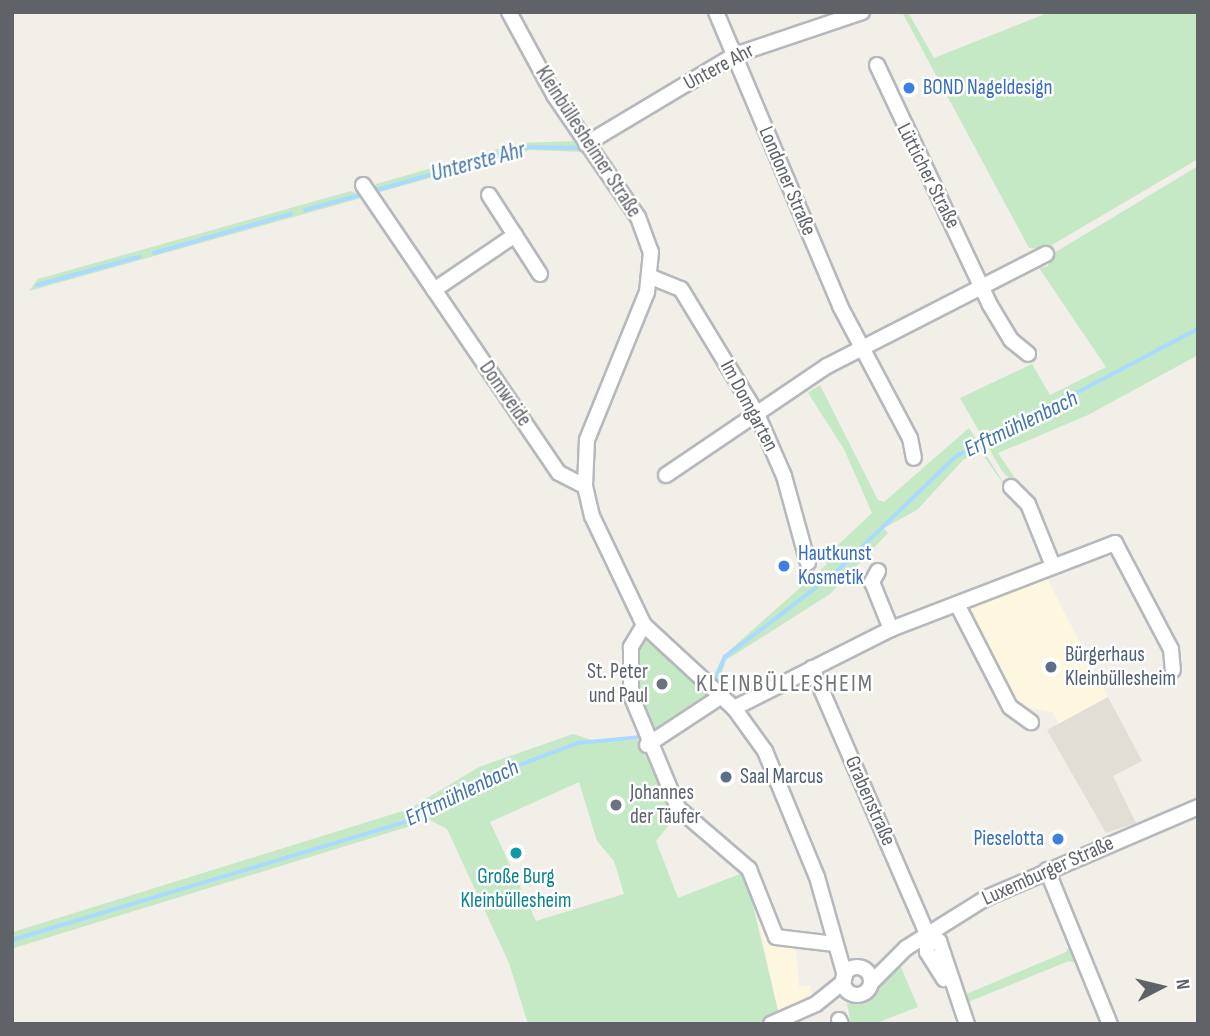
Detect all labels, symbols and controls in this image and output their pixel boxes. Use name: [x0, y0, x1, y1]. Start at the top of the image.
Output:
street label: Untere Ahr: [680, 38, 758, 96]
street label: Kleinbüllesheimer Straße: [530, 62, 646, 222]
place label: BOND Nageldesign: [923, 75, 1053, 101]
marker: BOND Nageldesign: [901, 80, 917, 96]
street label: Lütticher Straße: [891, 119, 965, 233]
street label: Londoner Straße: [753, 123, 821, 239]
water label: Unterste Ahr: [428, 136, 528, 188]
street label: Im Domgarten: [714, 356, 784, 456]
street label: Domweide: [474, 357, 536, 431]
water label: Erftmühlenbach: [960, 385, 1082, 463]
place label: Hautkunst Kosmetik: [798, 541, 872, 591]
marker: Hautkunst Kosmetik: [776, 558, 792, 574]
place label: Bürgerhaus Kleinbüllesheim: [1065, 642, 1176, 692]
place label: St. Peter und Paul: [587, 659, 648, 709]
marker: Bürgerhaus Kleinbüllesheim: [1043, 659, 1059, 675]
district label: KLEINBÜLLESHEIM: [698, 670, 872, 698]
marker: St. Peter und Paul: [654, 676, 670, 692]
street label: Grabenstraße: [839, 752, 901, 850]
water label: Erftmühlenbach: [401, 754, 523, 832]
place label: Saal Marcus: [740, 764, 823, 790]
marker: Saal Marcus: [718, 769, 734, 785]
place label: Johannes der Täufer: [630, 780, 701, 830]
marker: Johannes der Täufer: [608, 797, 624, 813]
place label: Pieselotta: [973, 826, 1044, 852]
street label: Luxemburger Straße: [978, 831, 1118, 911]
marker: Pieselotta: [1050, 831, 1066, 847]
marker: Große Burg Kleinbüllesheim: [508, 845, 524, 861]
place label: Große Burg Kleinbüllesheim: [461, 864, 571, 914]
north arrow: [1126, 952, 1196, 1022]
text: N: [1170, 978, 1194, 991]

